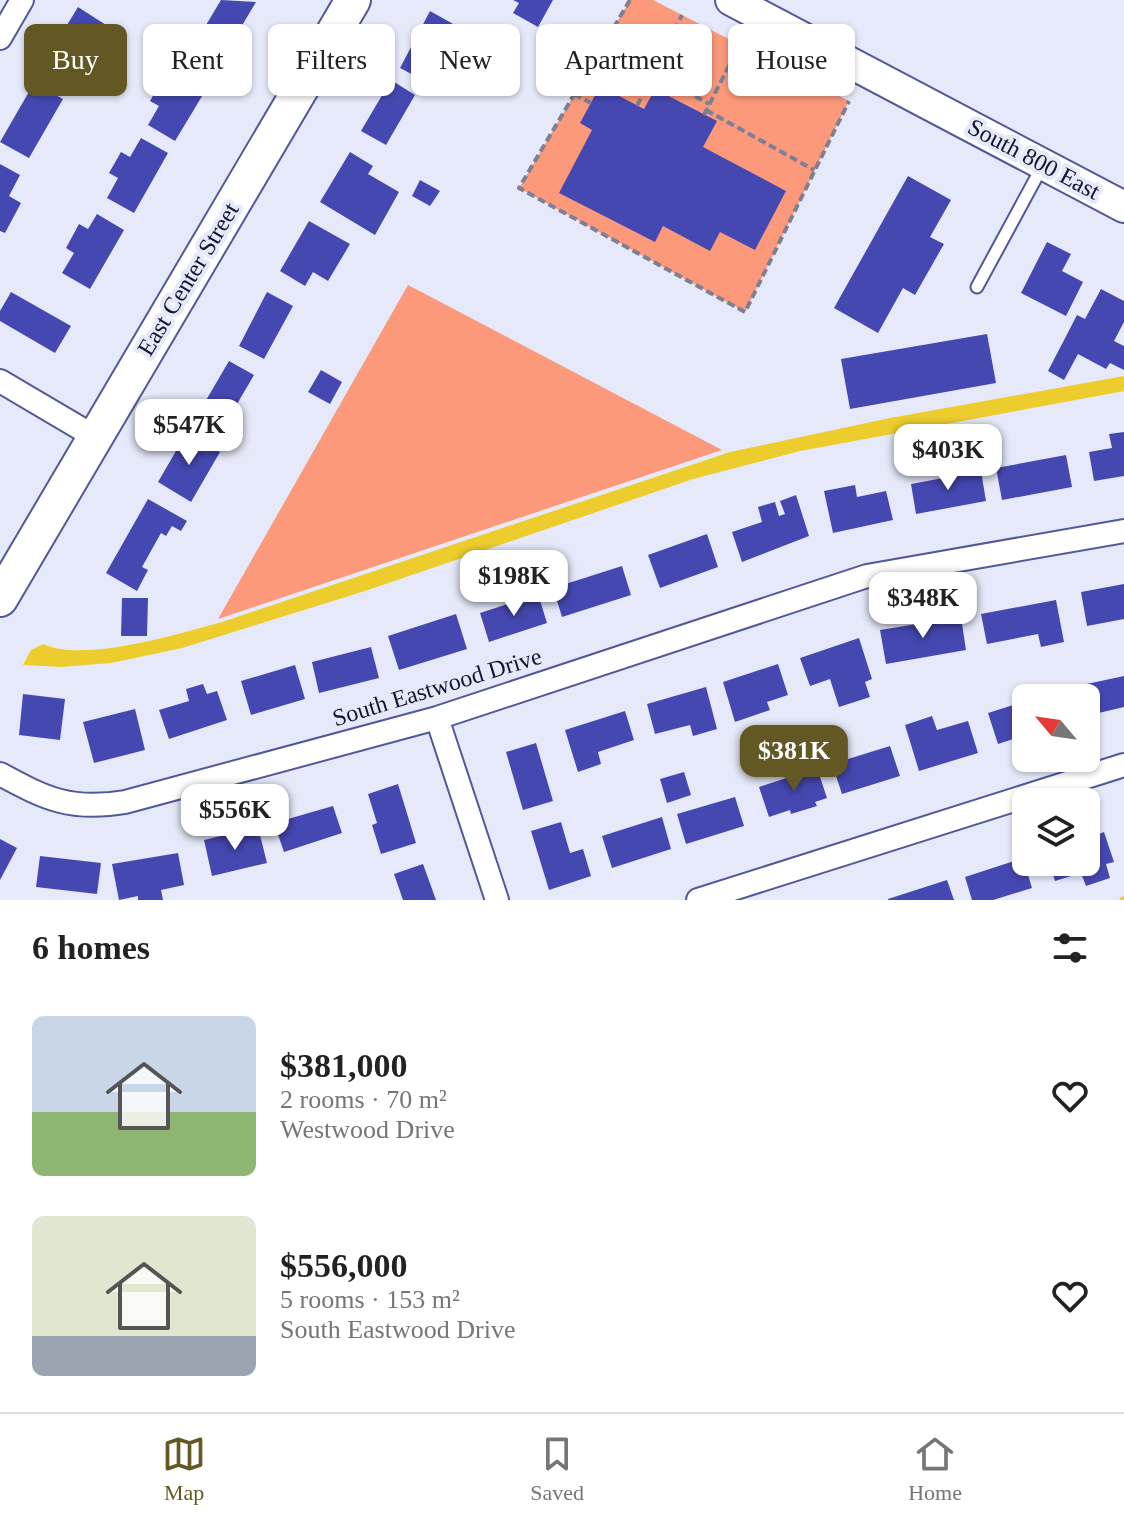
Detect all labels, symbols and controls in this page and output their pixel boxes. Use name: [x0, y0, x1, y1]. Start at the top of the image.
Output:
chip: Buy: [24, 24, 127, 96]
chip: Rent: [143, 24, 252, 96]
chip: Filters: [268, 24, 395, 96]
chip: New: [411, 24, 520, 96]
chip: Apartment: [536, 24, 712, 96]
chip: House: [728, 24, 855, 96]
street label: South 800 East: [964, 113, 1105, 205]
street label: East Center Street: [132, 198, 244, 360]
pin: $547K: [133, 399, 245, 467]
text: $547K: [153, 410, 225, 439]
pin: $403K: [892, 424, 1004, 492]
text: $403K: [912, 435, 984, 464]
pin: $198K: [458, 550, 570, 618]
text: $198K: [478, 561, 550, 590]
pin: $348K: [867, 572, 979, 640]
text: $348K: [887, 583, 959, 612]
street label: South Eastwood Drive: [329, 643, 545, 731]
north arrow: [1012, 684, 1100, 772]
map controls: [1012, 684, 1100, 876]
pin: $381K: [738, 725, 850, 793]
text: $381K: [758, 736, 830, 765]
pin: $556K: [179, 784, 291, 852]
button: layers: [1012, 788, 1100, 876]
text: $556K: [199, 795, 271, 824]
icon: filters: [1048, 926, 1092, 970]
text: 6 homes: [32, 929, 150, 966]
text: $381,000: [280, 1047, 408, 1084]
icon: home: [96, 1048, 192, 1144]
icon: heart: [1048, 1074, 1092, 1118]
text: 2 rooms · 70 m²: [280, 1085, 447, 1114]
text: Westwood Drive: [280, 1115, 455, 1144]
text: $556,000: [280, 1247, 408, 1284]
icon: home: [96, 1248, 192, 1344]
icon: heart: [1048, 1274, 1092, 1318]
text: 5 rooms · 153 m²: [280, 1285, 460, 1314]
text: South Eastwood Drive: [280, 1315, 515, 1344]
tab: Map: [162, 1432, 206, 1506]
tab: Saved: [530, 1432, 584, 1506]
tab: Home: [908, 1432, 962, 1506]

